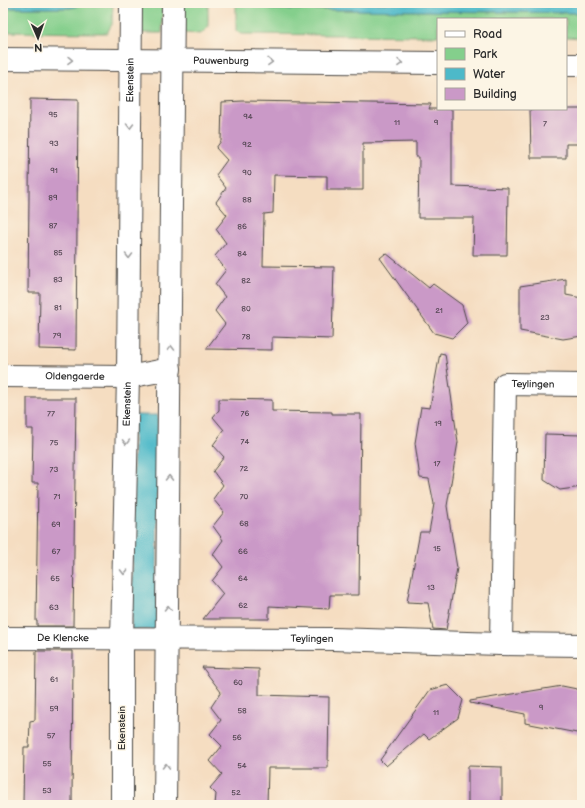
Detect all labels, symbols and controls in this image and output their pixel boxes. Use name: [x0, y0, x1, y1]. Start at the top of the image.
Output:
north arrow: [18, 18, 58, 58]
legend: [437, 18, 567, 110]
text: Road: [473, 27, 502, 42]
text: N: [34, 41, 43, 54]
text: Park: [473, 47, 497, 62]
street label: Pauwenburg: [193, 55, 249, 67]
one-way arrow: [67, 56, 73, 64]
street label: Ekenstein: [124, 57, 137, 102]
one-way arrow: [267, 58, 273, 66]
one-way arrow: [397, 59, 403, 67]
text: Water: [473, 67, 505, 82]
text: Building: [473, 87, 517, 102]
house number: 95: [48, 110, 58, 119]
house number: 94: [243, 112, 253, 121]
house number: 11: [394, 118, 400, 127]
house number: 9: [434, 118, 439, 127]
house number: 7: [543, 119, 547, 128]
one-way arrow: [126, 123, 134, 129]
house number: 93: [49, 139, 59, 148]
house number: 92: [242, 140, 252, 149]
house number: 91: [50, 166, 58, 175]
house number: 90: [242, 168, 252, 177]
house number: 89: [48, 193, 58, 202]
house number: 88: [242, 195, 252, 204]
house number: 87: [49, 221, 57, 230]
house number: 86: [237, 222, 247, 231]
house number: 85: [53, 248, 63, 257]
house number: 84: [237, 249, 247, 258]
one-way arrow: [124, 253, 133, 259]
house number: 83: [53, 275, 63, 284]
house number: 82: [241, 276, 251, 285]
house number: 81: [54, 303, 62, 312]
house number: 80: [241, 304, 251, 313]
house number: 21: [435, 306, 443, 315]
house number: 23: [540, 313, 550, 322]
house number: 79: [53, 331, 62, 340]
house number: 78: [242, 332, 251, 341]
one-way arrow: [167, 345, 175, 351]
street label: Oldengaerde: [45, 370, 105, 383]
street label: Teylingen: [511, 378, 555, 391]
street label: Ekenstein: [121, 381, 134, 426]
house number: 77: [47, 409, 55, 418]
house number: 76: [241, 409, 250, 418]
house number: 19: [434, 419, 442, 428]
house number: 74: [241, 437, 250, 446]
house number: 75: [50, 438, 59, 447]
one-way arrow: [122, 439, 130, 445]
house number: 17: [433, 459, 441, 468]
house number: 72: [240, 464, 249, 473]
house number: 73: [50, 465, 58, 474]
one-way arrow: [165, 475, 173, 481]
house number: 71: [53, 492, 61, 501]
house number: 70: [240, 492, 249, 501]
house number: 68: [239, 519, 249, 528]
house number: 69: [51, 520, 61, 529]
house number: 15: [433, 544, 441, 553]
house number: 67: [52, 547, 60, 556]
house number: 66: [238, 547, 248, 556]
one-way arrow: [120, 569, 128, 575]
house number: 65: [50, 574, 60, 583]
house number: 64: [238, 574, 248, 583]
house number: 13: [427, 583, 435, 592]
house number: 62: [238, 601, 248, 610]
house number: 63: [49, 603, 59, 612]
one-way arrow: [164, 605, 172, 611]
street label: De Klencke: [37, 632, 89, 644]
street label: Teylingen: [291, 633, 334, 645]
house number: 61: [50, 675, 58, 684]
house number: 60: [233, 678, 243, 687]
house number: 9: [539, 703, 544, 712]
house number: 59: [49, 704, 59, 713]
street label: Ekenstein: [116, 705, 128, 750]
house number: 58: [237, 706, 247, 715]
house number: 11: [433, 708, 439, 717]
house number: 57: [47, 731, 55, 740]
house number: 56: [232, 733, 242, 742]
house number: 55: [42, 759, 52, 768]
house number: 54: [237, 761, 247, 770]
one-way arrow: [162, 763, 170, 769]
house number: 53: [42, 786, 52, 795]
house number: 52: [231, 788, 241, 797]

